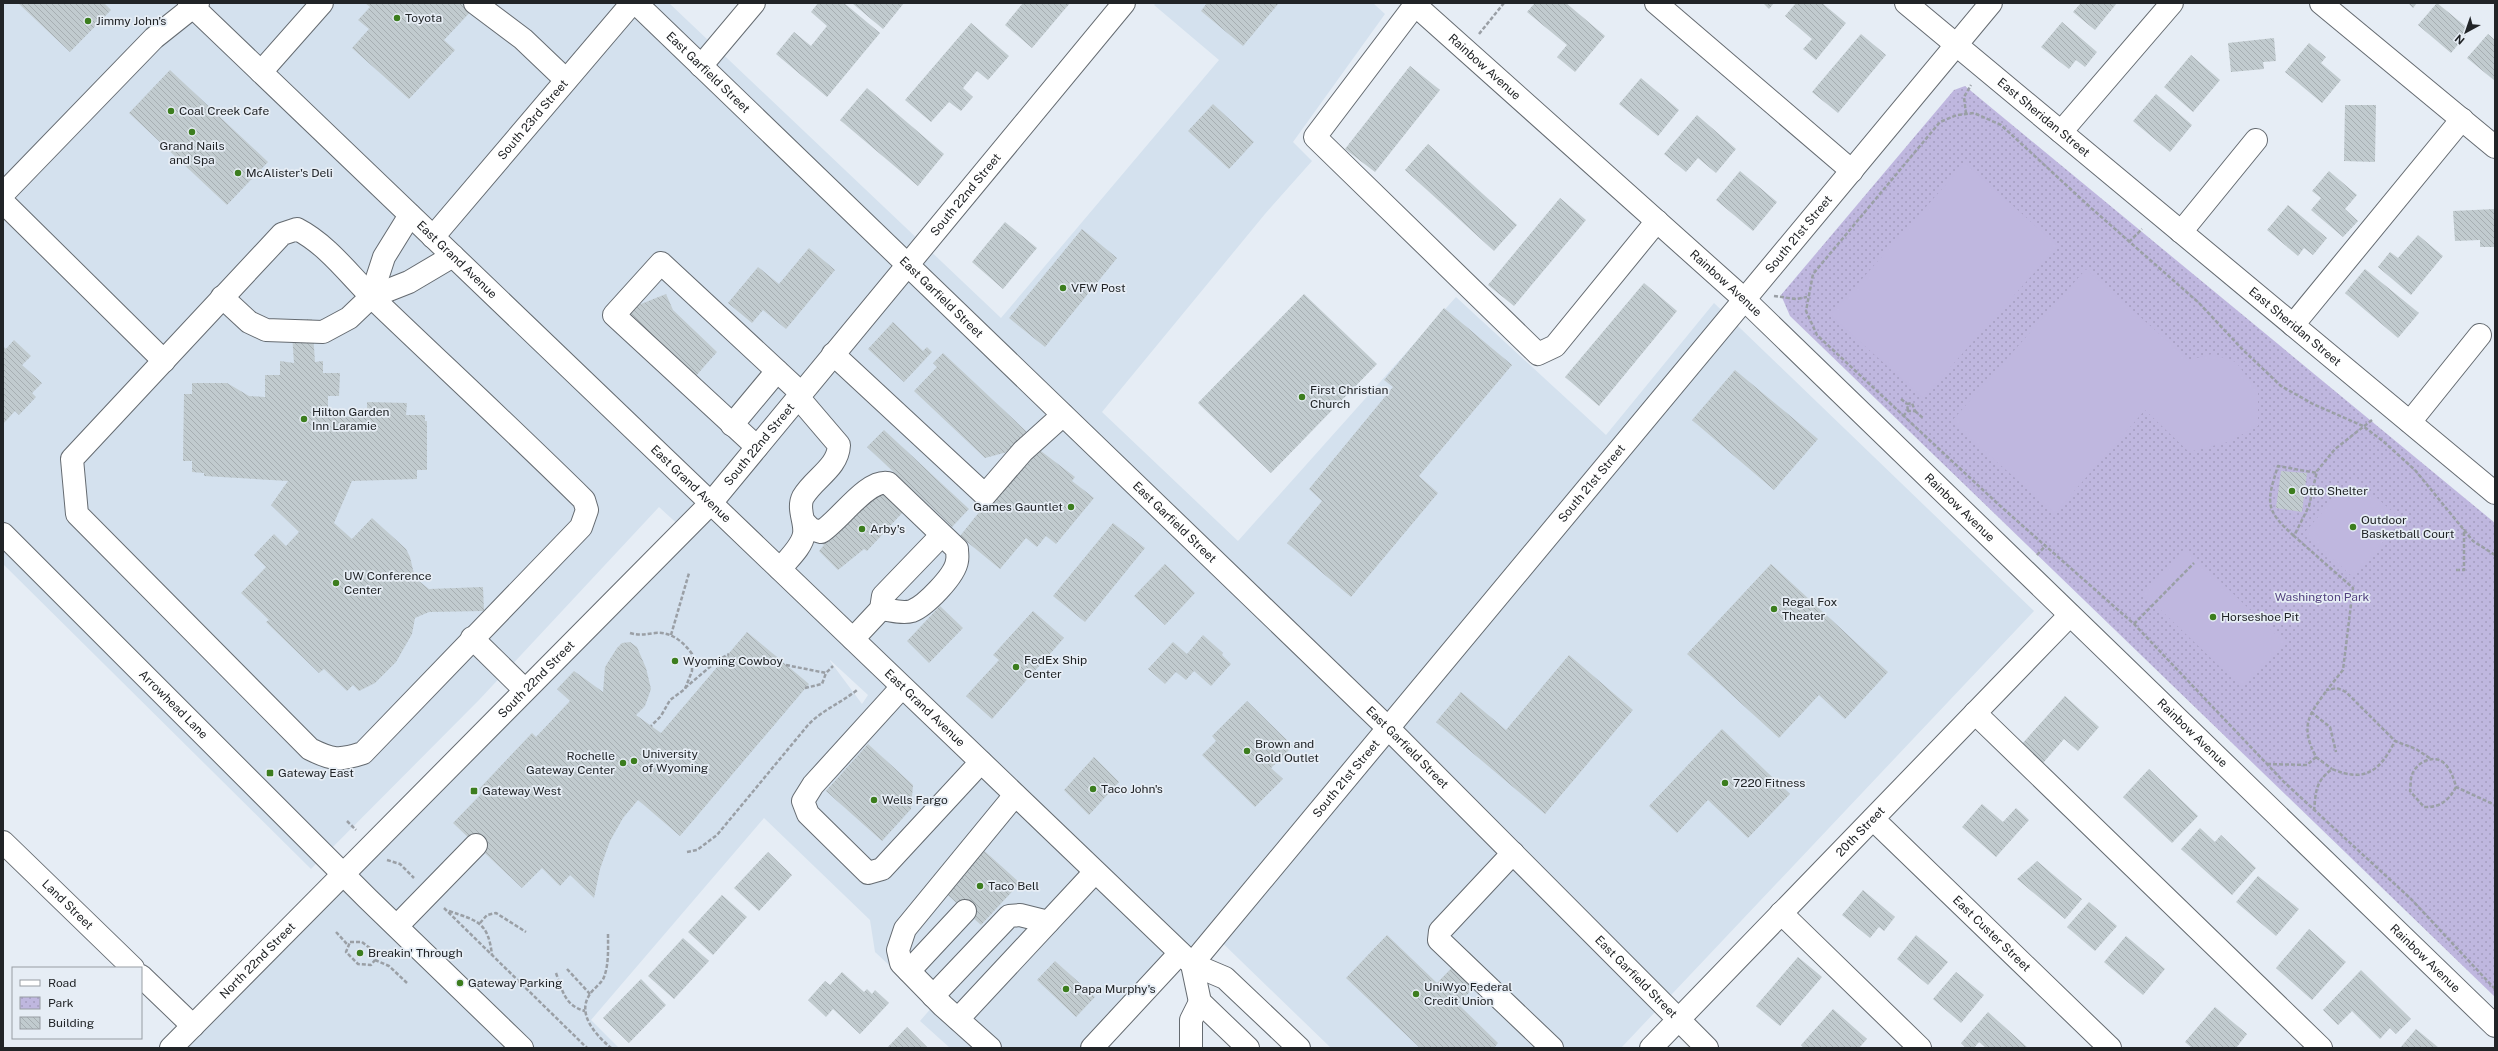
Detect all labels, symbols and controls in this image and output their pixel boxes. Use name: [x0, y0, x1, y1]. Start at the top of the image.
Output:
place label: Toyota: [405, 11, 442, 25]
north arrow: [2446, 12, 2486, 52]
marker: Toyota: [392, 13, 402, 23]
place label: Jimmy John's: [96, 14, 166, 28]
marker: Jimmy John's: [83, 16, 93, 26]
street label: East Garfield Street: [663, 29, 753, 116]
street label: Rainbow Avenue: [1446, 31, 1524, 103]
text: N: [2452, 32, 2467, 47]
street label: East Sheridan Street: [1995, 75, 2093, 160]
street label: South 23rd Street: [495, 76, 571, 163]
place label: Coal Creek Cafe: [179, 104, 270, 118]
marker: Coal Creek Cafe: [166, 106, 176, 116]
marker: Grand Nails and Spa: [187, 127, 197, 137]
place label: Grand Nails and Spa: [159, 139, 225, 167]
street label: South 22nd Street: [927, 150, 1004, 239]
place label: McAlister's Deli: [246, 166, 333, 180]
marker: McAlister's Deli: [233, 168, 243, 178]
street label: South 21st Street: [1762, 192, 1835, 276]
street label: East Grand Avenue: [414, 218, 500, 301]
street label: Rainbow Avenue: [1687, 247, 1765, 319]
street label: East Garfield Street: [897, 254, 986, 341]
place label: VFW Post: [1071, 281, 1126, 295]
marker: VFW Post: [1058, 283, 1068, 293]
street label: East Sheridan Street: [2246, 284, 2344, 369]
place label: First Christian Church: [1310, 383, 1388, 411]
marker: First Christian Church: [1297, 392, 1307, 402]
street label: South 22nd Street: [721, 400, 798, 489]
place label: Hilton Garden Inn Laramie: [312, 405, 390, 433]
marker: Hilton Garden Inn Laramie: [299, 414, 309, 424]
street label: South 21st Street: [1555, 441, 1628, 525]
street label: East Grand Avenue: [648, 442, 734, 526]
street label: Rainbow Avenue: [1922, 471, 1998, 545]
street label: East Garfield Street: [1130, 479, 1219, 566]
place label: Otto Shelter: [2300, 484, 2368, 498]
marker: Otto Shelter: [2287, 486, 2297, 496]
place label: Games Gauntlet: [973, 500, 1063, 514]
marker: Games Gauntlet: [1066, 502, 1076, 512]
place label: Outdoor Basketball Court: [2361, 513, 2455, 541]
place label: Arby's: [870, 522, 905, 536]
marker: Outdoor Basketball Court: [2348, 522, 2358, 532]
marker: Arby's: [857, 524, 867, 534]
place label: UW Conference Center: [344, 569, 432, 597]
marker: UW Conference Center: [331, 578, 341, 588]
park label: Washington Park: [2275, 590, 2370, 604]
place label: Regal Fox Theater: [1782, 595, 1837, 623]
marker: Regal Fox Theater: [1769, 604, 1779, 614]
place label: Horseshoe Pit: [2221, 610, 2299, 624]
marker: Horseshoe Pit: [2208, 612, 2218, 622]
street label: South 22nd Street: [495, 638, 578, 721]
place label: FedEx Ship Center: [1024, 653, 1087, 681]
place label: Wyoming Cowboy: [683, 654, 783, 668]
marker: Wyoming Cowboy: [670, 656, 680, 666]
marker: FedEx Ship Center: [1011, 662, 1021, 672]
street label: East Grand Avenue: [882, 666, 968, 750]
street label: Arrowhead Lane: [136, 667, 211, 742]
street label: Rainbow Avenue: [2154, 696, 2230, 770]
street label: East Garfield Street: [1363, 704, 1452, 792]
place label: Brown and Gold Outlet: [1255, 737, 1319, 765]
street label: South 21st Street: [1310, 737, 1383, 820]
marker: Brown and Gold Outlet: [1242, 746, 1252, 756]
place label: University of Wyoming: [642, 747, 708, 775]
place label: Rochelle Gateway Center: [526, 749, 615, 777]
marker: University of Wyoming: [629, 756, 639, 766]
marker: Rochelle Gateway Center: [618, 758, 628, 768]
place label: Gateway East: [278, 766, 354, 780]
marker: Gateway East: [265, 768, 275, 778]
place label: 7220 Fitness: [1733, 776, 1805, 790]
marker: 7220 Fitness: [1720, 778, 1730, 788]
place label: Taco John's: [1101, 782, 1163, 796]
place label: Gateway West: [482, 784, 562, 798]
marker: Taco John's: [1088, 784, 1098, 794]
marker: Gateway West: [469, 786, 479, 796]
place label: Wells Fargo: [882, 793, 948, 807]
marker: Wells Fargo: [869, 795, 879, 805]
street label: 20th Street: [1833, 804, 1888, 860]
street label: Land Street: [39, 877, 96, 933]
place label: Taco Bell: [988, 879, 1039, 893]
marker: Taco Bell: [975, 881, 985, 891]
street label: East Custer Street: [1950, 893, 2034, 975]
street label: North 22nd Street: [217, 919, 298, 1002]
street label: Rainbow Avenue: [2387, 921, 2463, 996]
street label: East Garfield Street: [1592, 933, 1680, 1021]
place label: Breakin' Through: [368, 946, 463, 960]
marker: Breakin' Through: [355, 948, 365, 958]
legend: [12, 967, 142, 1039]
text: Road: [48, 976, 76, 990]
place label: Gateway Parking: [468, 976, 562, 990]
marker: Gateway Parking: [455, 978, 465, 988]
place label: UniWyo Federal Credit Union: [1424, 980, 1512, 1008]
place label: Papa Murphy's: [1074, 982, 1156, 996]
marker: Papa Murphy's: [1061, 984, 1071, 994]
marker: UniWyo Federal Credit Union: [1411, 989, 1421, 999]
text: Park: [48, 996, 74, 1010]
text: Building: [48, 1016, 94, 1030]

